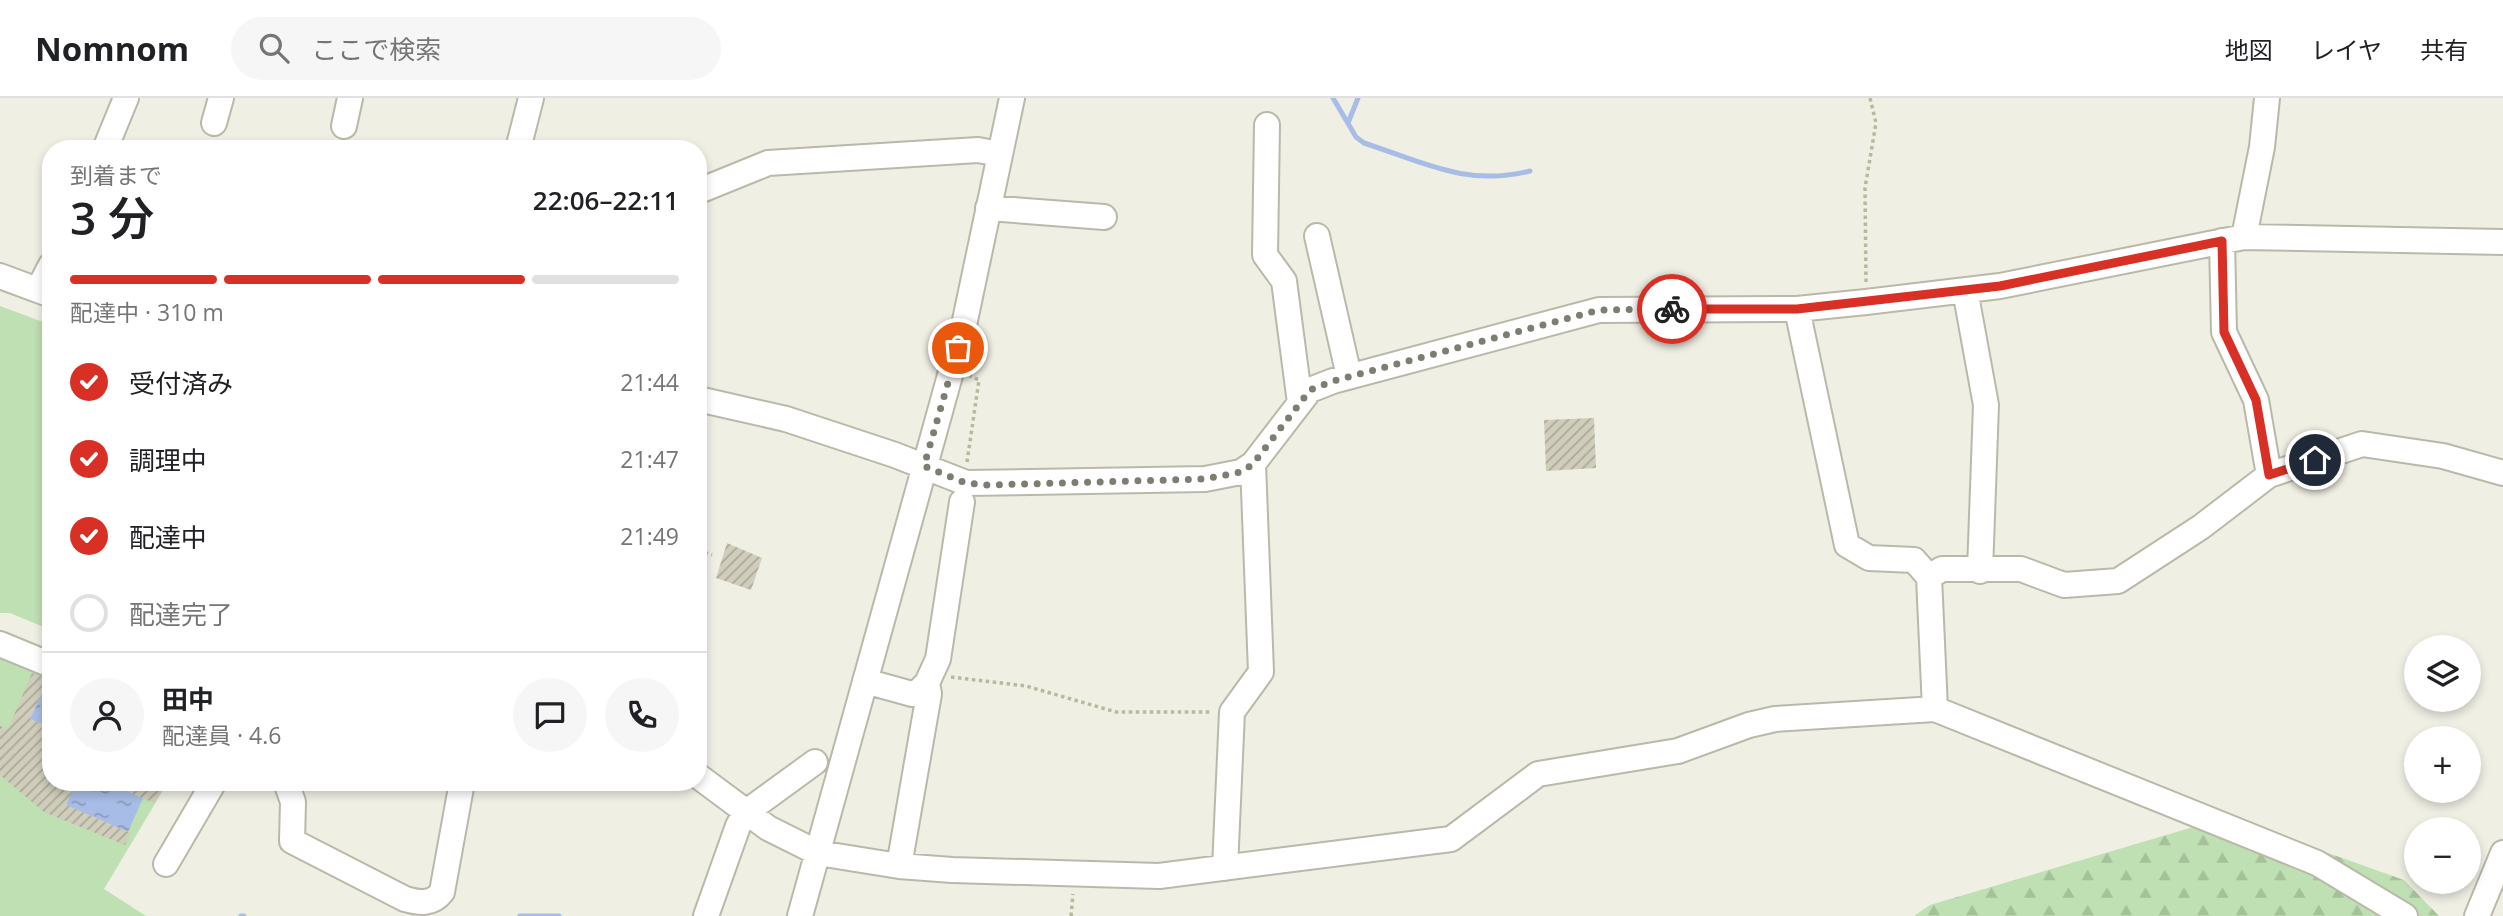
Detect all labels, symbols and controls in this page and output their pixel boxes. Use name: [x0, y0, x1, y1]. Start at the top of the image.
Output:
search box: [231, 17, 721, 80]
text: Nomnom: [35, 26, 189, 71]
icon: search: [255, 29, 293, 67]
text: ここで検索: [311, 31, 441, 67]
text: 地図: [2225, 33, 2273, 66]
text: レイヤ: [2311, 33, 2382, 66]
text: 共有: [2420, 33, 2468, 66]
text: 到着まで: [70, 159, 162, 191]
text: 22:06–22:11: [533, 182, 679, 218]
text: 3 分: [70, 186, 154, 248]
courier: [1637, 274, 1707, 344]
icon: bike: [1653, 290, 1691, 328]
text: 配達中 · 310 m: [70, 296, 224, 328]
pin: [928, 318, 988, 378]
icon: bag: [939, 329, 977, 367]
icon: check: [70, 363, 108, 401]
text: 受付済み: [129, 365, 233, 401]
text: 21:44: [620, 366, 679, 398]
pin: [2285, 430, 2345, 490]
icon: check: [70, 440, 108, 478]
icon: home: [2296, 441, 2334, 479]
text: 調理中: [129, 442, 207, 478]
text: 21:47: [620, 443, 679, 475]
icon: check: [70, 517, 108, 555]
text: 配達中: [129, 519, 207, 555]
text: 21:49: [620, 520, 679, 552]
text: 配達完了: [129, 596, 233, 632]
map controls: [2404, 635, 2481, 894]
button: layers: [2404, 635, 2481, 712]
button: person: [70, 678, 144, 752]
button: chat: [513, 678, 587, 752]
button: phone: [605, 678, 679, 752]
text: 田中: [162, 681, 214, 717]
text: 配達員 · 4.6: [162, 719, 281, 751]
button: +: [2404, 726, 2481, 803]
button: −: [2404, 817, 2481, 894]

